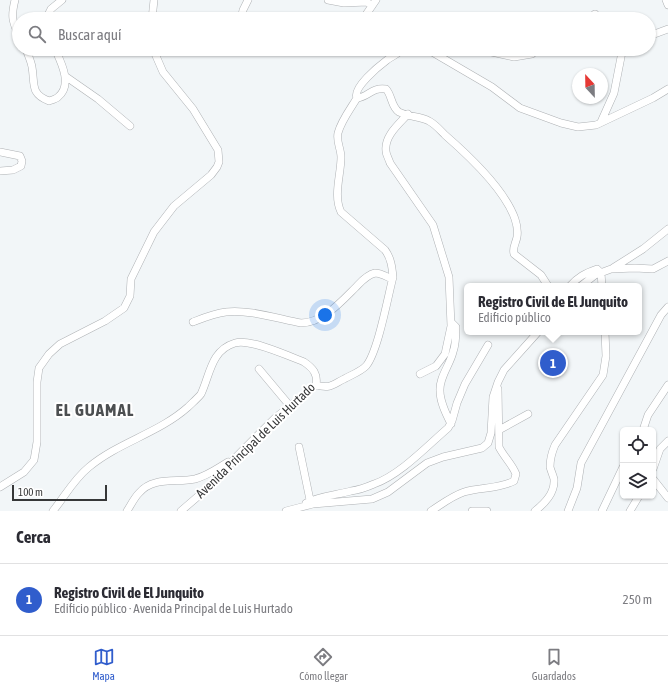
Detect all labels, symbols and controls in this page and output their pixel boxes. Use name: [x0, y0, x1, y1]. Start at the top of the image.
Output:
search box: [12, 12, 656, 56]
icon: search: [26, 23, 48, 45]
text: Buscar aquí: [58, 26, 121, 43]
north arrow: [572, 68, 608, 104]
popup: [464, 283, 642, 335]
text: Registro Civil de El Junquito: [478, 293, 628, 310]
your location: [315, 305, 335, 325]
text: Edificio público: [478, 310, 551, 325]
pin: 1: [540, 348, 566, 378]
street label: Avenida Principal de Luis Hurtado: [193, 380, 318, 501]
district label: EL GUAMAL: [56, 400, 134, 420]
map controls: [620, 427, 656, 499]
button: locate: [620, 427, 656, 463]
button: layers: [620, 463, 656, 499]
scale bar: [12, 483, 107, 502]
text: 100 m: [18, 486, 43, 498]
text: Cerca: [16, 527, 51, 547]
text: Registro Civil de El Junquito: [54, 584, 204, 601]
text: 1: [26, 592, 32, 607]
text: 250 m: [623, 592, 652, 607]
text: Edificio público · Avenida Principal de Luis Hurtado: [54, 601, 293, 616]
tab: Mapa: [92, 646, 115, 682]
tab: Cómo llegar: [299, 646, 348, 682]
tab: Guardados: [532, 646, 576, 682]

